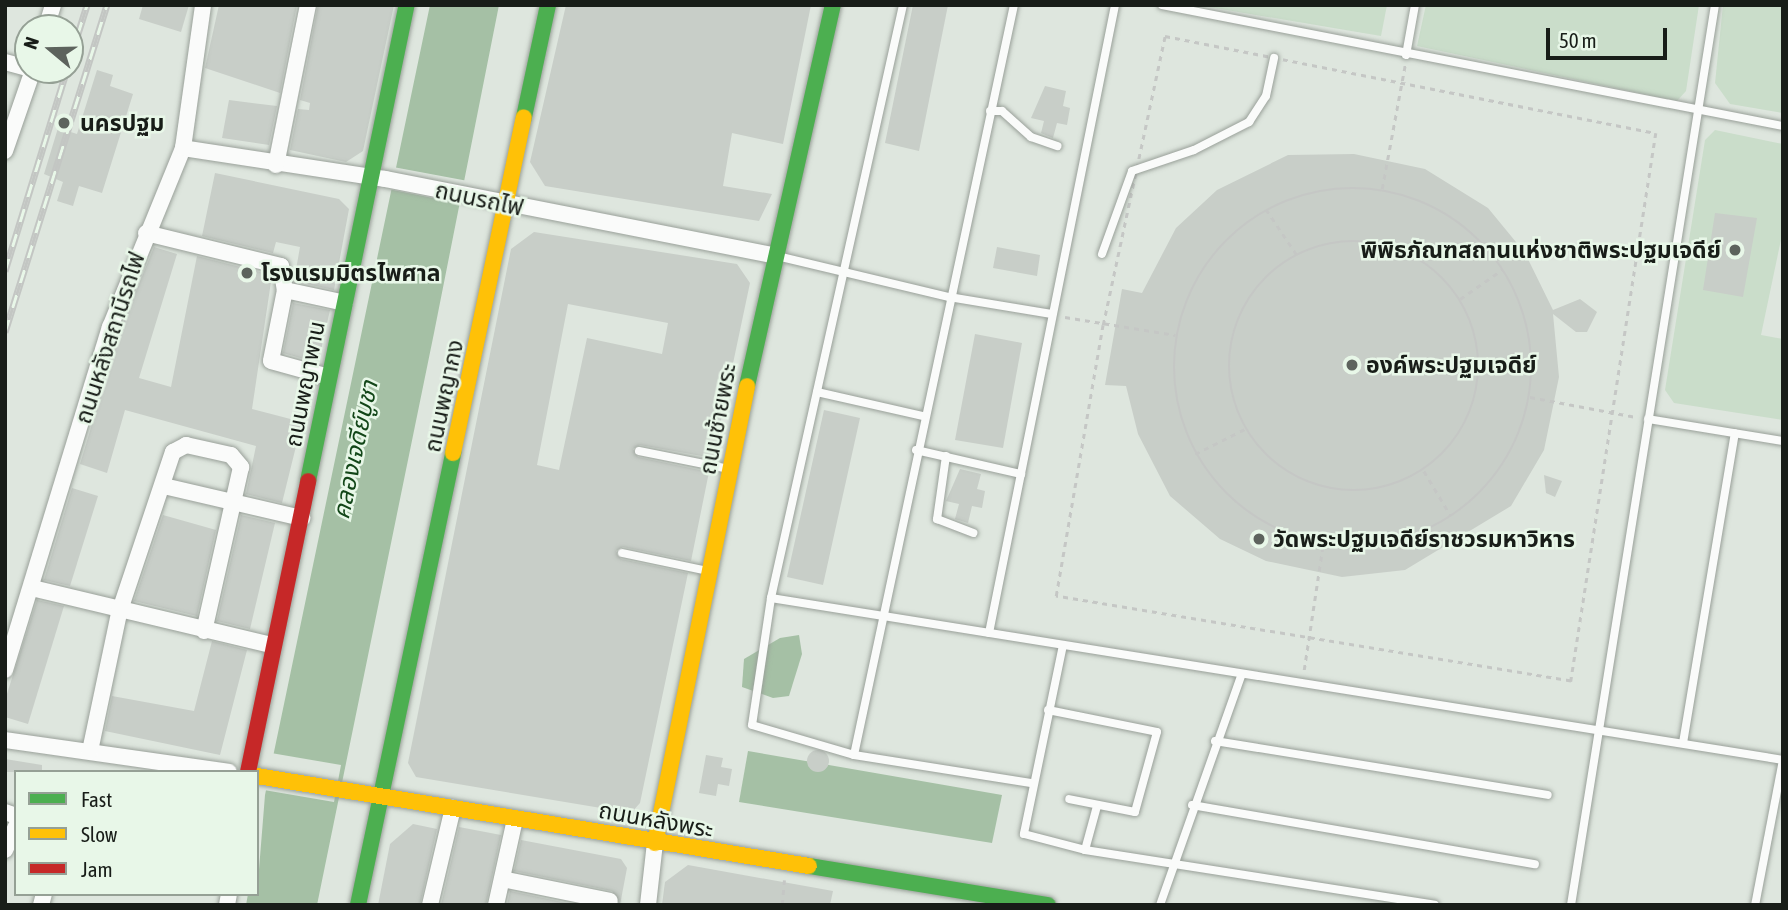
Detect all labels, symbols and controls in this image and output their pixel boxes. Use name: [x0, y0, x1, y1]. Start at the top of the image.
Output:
north arrow: [14, 14, 84, 84]
scale bar: [1550, 14, 1671, 58]
text: 50 m: [1559, 28, 1597, 52]
text: N: [19, 34, 43, 52]
place label: นครปฐม: [80, 109, 164, 137]
marker: นครปฐม: [54, 113, 74, 133]
street label: ถนนรถไฟ: [432, 176, 526, 222]
place label: พิพิธภัณฑสถานแห่งชาติพระปฐมเจดีย์: [1361, 236, 1721, 264]
marker: พิพิธภัณฑสถานแห่งชาติพระปฐมเจดีย์: [1727, 242, 1743, 258]
street label: ถนนหลังสถานีรถไฟ: [69, 249, 151, 427]
place label: โรงแรมมิตรไพศาล: [261, 259, 441, 287]
marker: โรงแรมมิตรไพศาล: [239, 265, 255, 281]
street label: ถนนพญาพาน: [279, 319, 331, 449]
street label: ถนนพญากง: [419, 337, 469, 455]
place label: องค์พระปฐมเจดีย์: [1366, 351, 1537, 379]
marker: องค์พระปฐมเจดีย์: [1344, 357, 1360, 373]
street label: ถนนซ้ายพระ: [694, 361, 742, 477]
water label: คลองเจดีย์บูชา: [326, 378, 384, 522]
place label: วัดพระปฐมเจดีย์ราชวรมหาวิหาร: [1273, 525, 1575, 553]
marker: วัดพระปฐมเจดีย์ราชวรมหาวิหาร: [1251, 531, 1267, 547]
legend: [14, 770, 259, 896]
text: Fast: [81, 787, 112, 811]
street label: ถนนหลังพระ: [596, 796, 716, 844]
text: Slow: [81, 822, 117, 846]
text: Jam: [81, 857, 113, 881]

